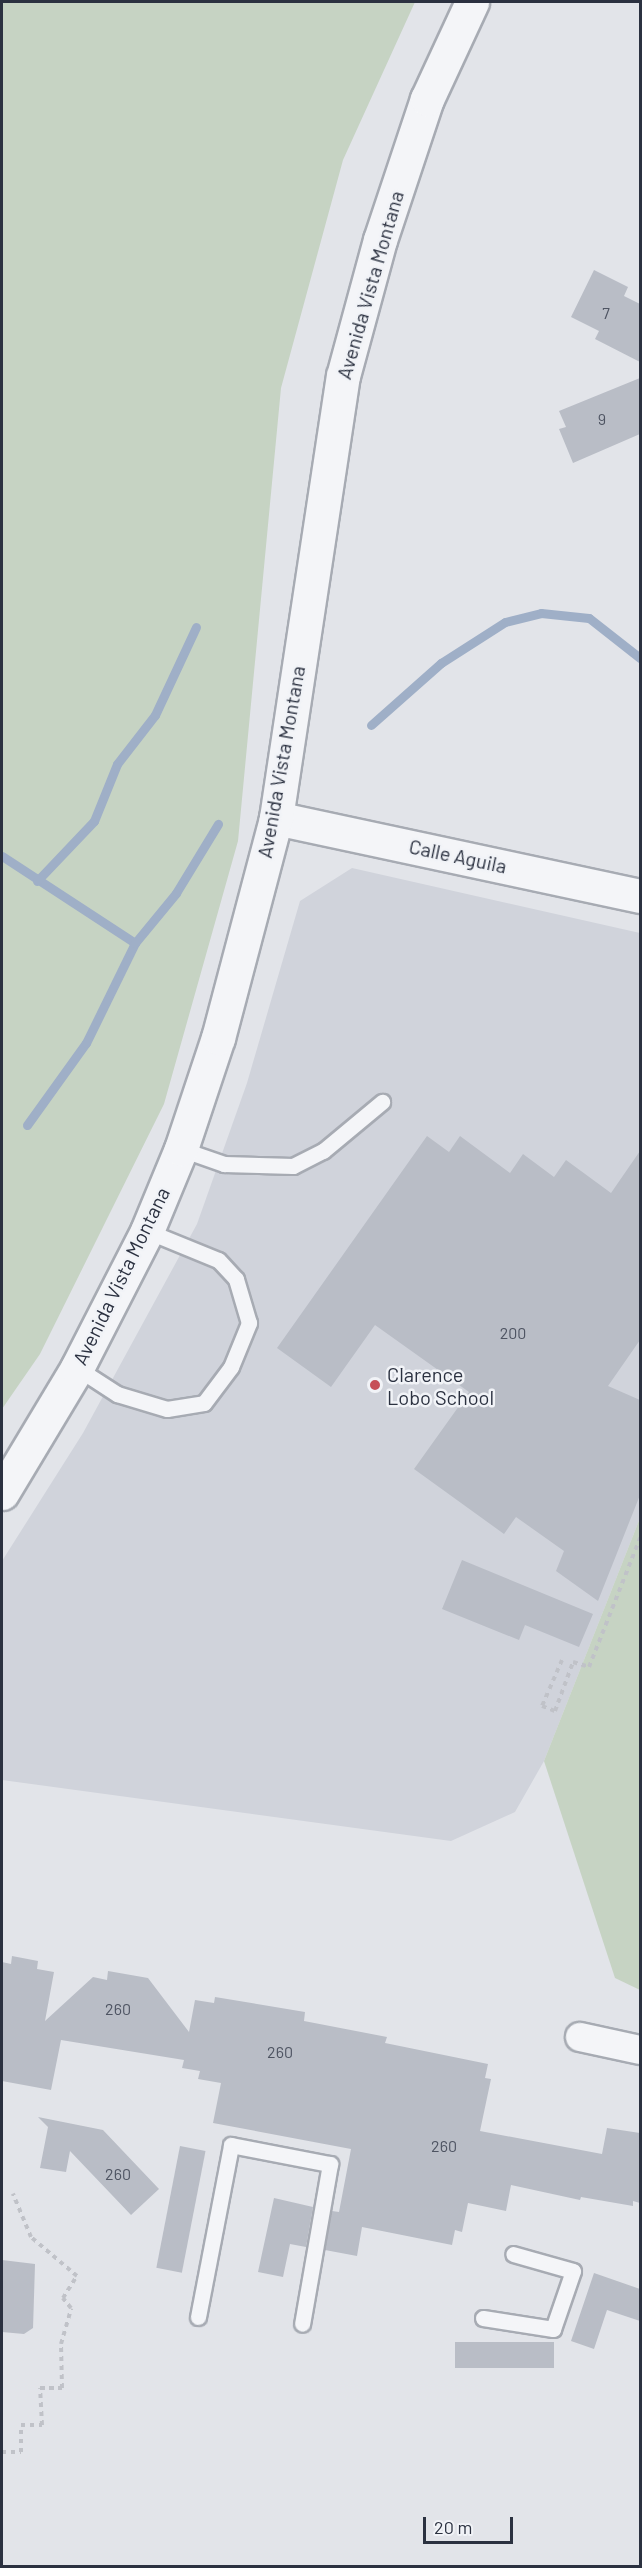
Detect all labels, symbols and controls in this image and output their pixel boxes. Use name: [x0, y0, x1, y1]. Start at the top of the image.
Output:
street label: Avenida Vista Montana: [332, 188, 408, 382]
house number: 7: [602, 303, 610, 323]
house number: 9: [598, 409, 606, 429]
street label: Avenida Vista Montana: [252, 664, 310, 860]
street label: Calle Aguila: [407, 834, 509, 878]
street label: Avenida Vista Montana: [67, 1183, 175, 1369]
house number: 200: [500, 1323, 526, 1343]
place label: Clarence Lobo School: [387, 1362, 494, 1409]
marker: Clarence Lobo School: [368, 1378, 382, 1392]
house number: 260: [105, 1999, 131, 2019]
house number: 260: [267, 2042, 293, 2062]
house number: 260: [431, 2136, 457, 2156]
house number: 260: [105, 2164, 131, 2184]
scale bar: [426, 2505, 516, 2543]
text: 20 m: [434, 2516, 472, 2538]

